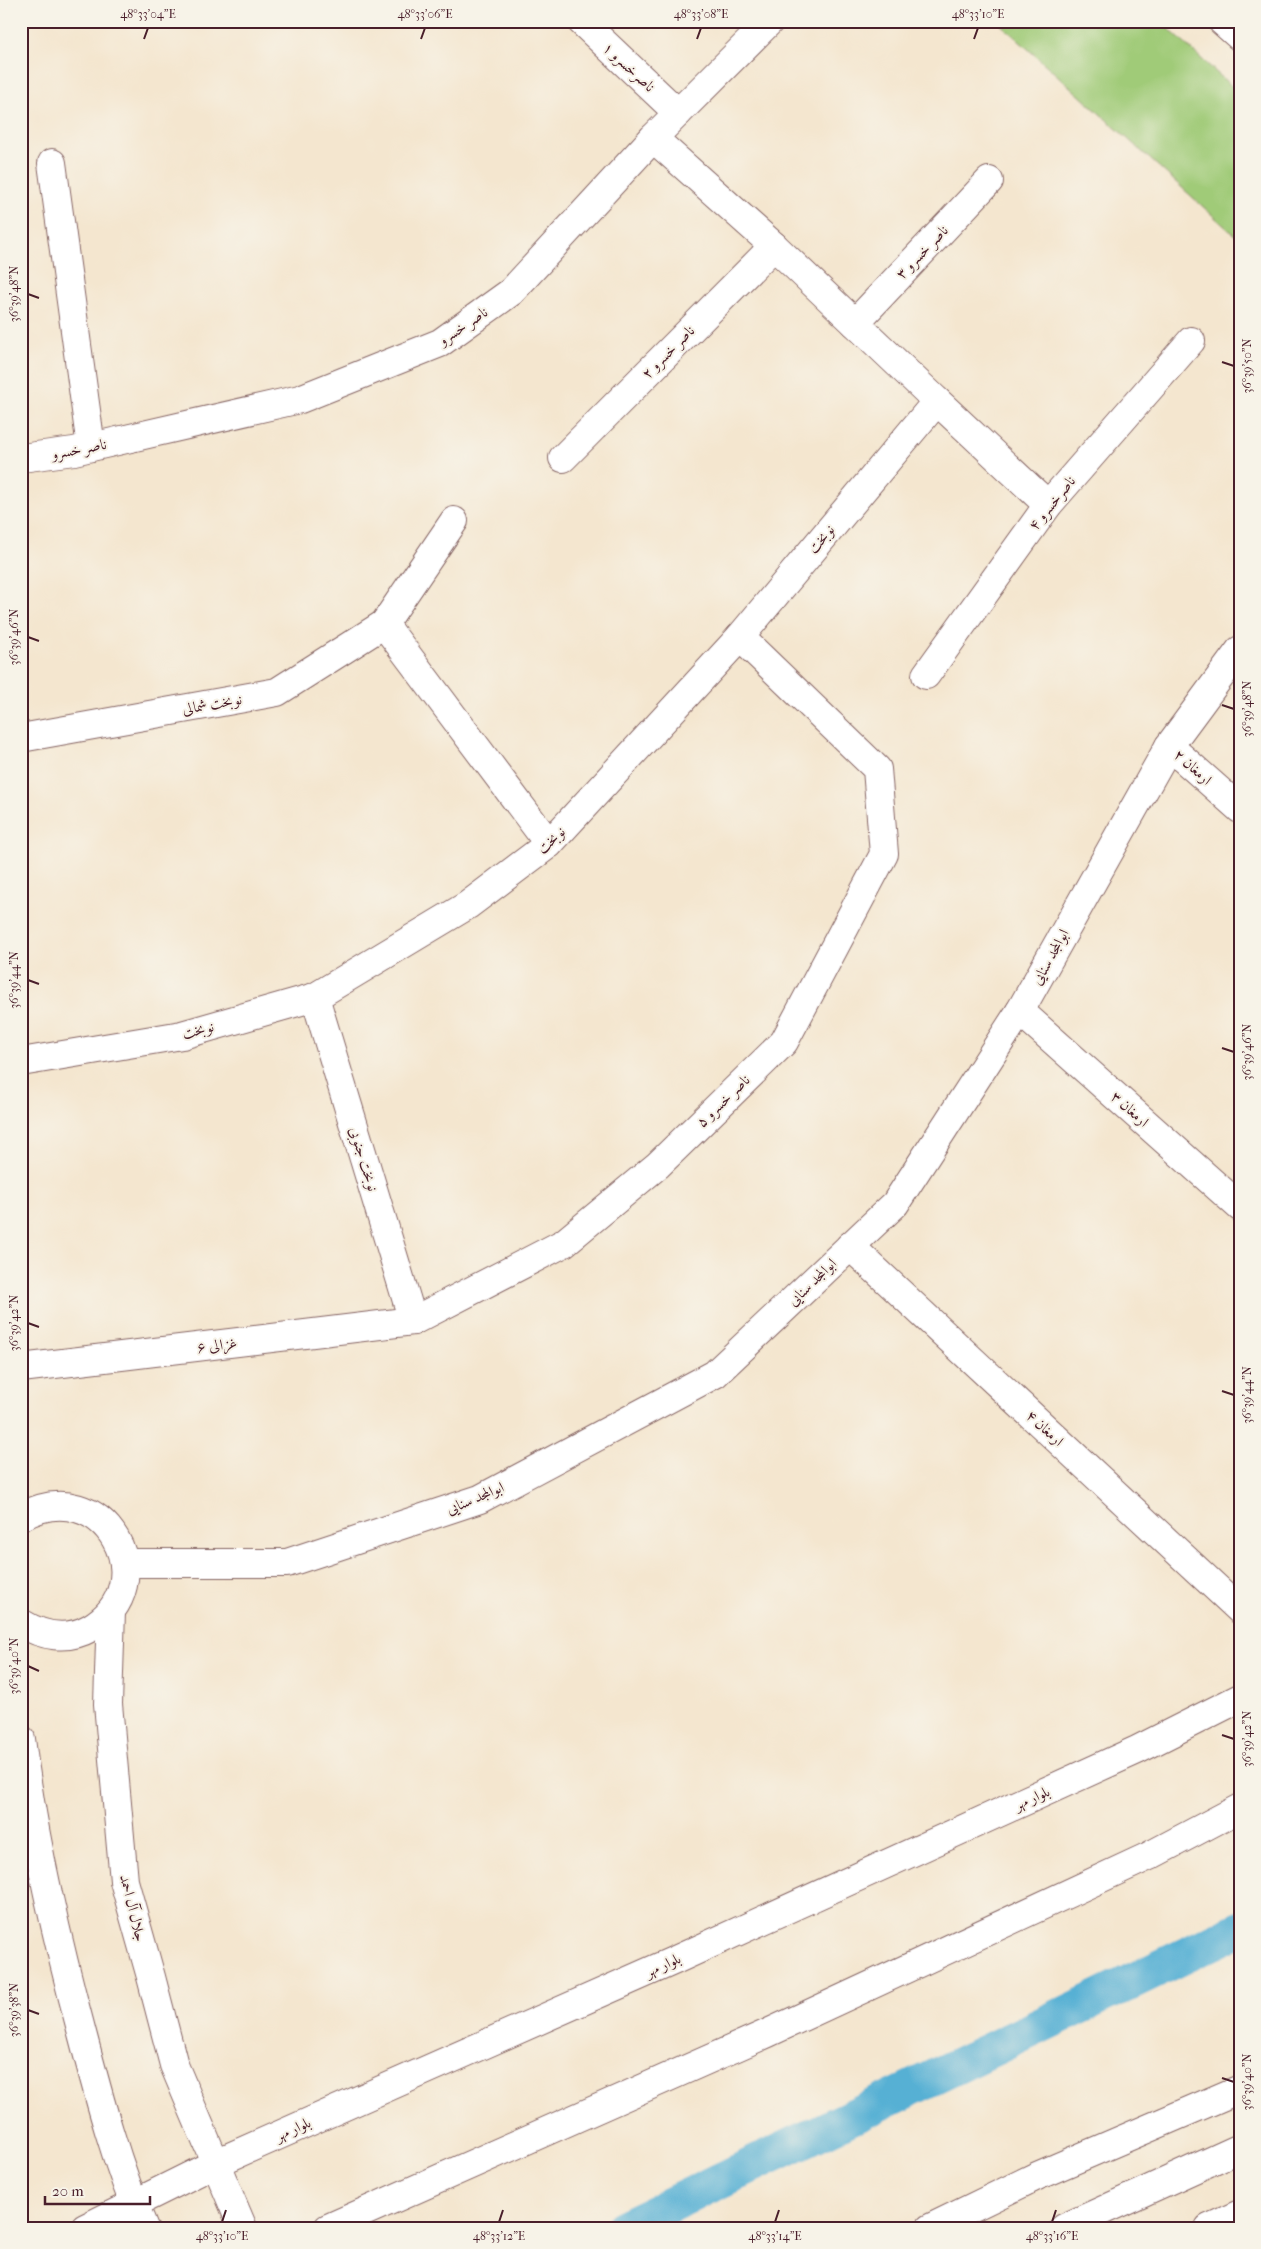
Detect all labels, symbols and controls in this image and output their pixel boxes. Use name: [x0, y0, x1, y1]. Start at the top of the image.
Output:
text: 48°33'04"E: [120, 7, 176, 21]
text: 48°33'06"E: [397, 7, 453, 21]
text: 48°33'08"E: [674, 7, 728, 21]
text: 48°33'10"E: [952, 7, 1004, 21]
street label: ناصرخسرو ۱: [599, 38, 659, 96]
street label: ناصر خسرو ۳: [892, 221, 953, 283]
text: 36°39'48"N: [7, 266, 21, 322]
street label: ناصر خسرو: [433, 303, 492, 351]
street label: ناصر خسرو ۲: [638, 322, 699, 383]
text: 36°39'50"N: [1240, 338, 1254, 394]
street label: ناصر خسرو: [48, 435, 108, 465]
street label: ناصرخسرو ۴: [1025, 472, 1080, 534]
street label: نوبخت: [804, 521, 839, 558]
text: 36°39'46"N: [7, 609, 21, 665]
text: 36°39'48"N: [1240, 681, 1254, 737]
street label: نوبخت شمالی: [181, 690, 243, 719]
street label: ارمغان ۲: [1170, 745, 1216, 789]
street label: نوبخت: [533, 822, 570, 858]
street label: ابوالمجد سنایی: [1027, 926, 1074, 988]
text: 36°39'44"N: [7, 951, 21, 1009]
street label: نوبخت: [180, 1017, 216, 1044]
text: 36°39'46"N: [1240, 1024, 1254, 1080]
street label: ناصر خسرو ۵: [692, 1071, 754, 1132]
street label: ارمغان ۳: [1107, 1087, 1153, 1131]
street label: نوبخت جنوبی: [344, 1125, 382, 1194]
street label: ابوالمجد سنایی: [784, 1254, 841, 1310]
text: 36°39'42"N: [7, 1295, 21, 1351]
street label: غزالی ۶: [196, 1334, 238, 1358]
text: 36°39'44"N: [1240, 1366, 1254, 1424]
street label: ارمغان ۴: [1023, 1406, 1067, 1450]
street label: ابوالمجد سنایی: [443, 1478, 507, 1519]
text: 36°39'40"N: [7, 1637, 21, 1695]
text: 36°39'42"N: [1240, 1711, 1254, 1767]
street label: بلوار مهر: [1010, 1782, 1053, 1815]
street label: جلال آل احمد: [116, 1873, 150, 1943]
street label: بلوار مهر: [641, 1949, 684, 1982]
text: 36°39'38"N: [7, 1983, 21, 2037]
text: 36°39'40"N: [1240, 2053, 1254, 2111]
street label: بلوار مهر: [271, 2113, 314, 2146]
scale bar: [45, 2174, 150, 2206]
text: 20 m: [52, 2182, 84, 2200]
text: 48°33'10"E: [196, 2229, 248, 2243]
text: 48°33'12"E: [473, 2229, 525, 2243]
text: 48°33'14"E: [748, 2229, 802, 2243]
text: 48°33'16"E: [1026, 2229, 1078, 2243]

